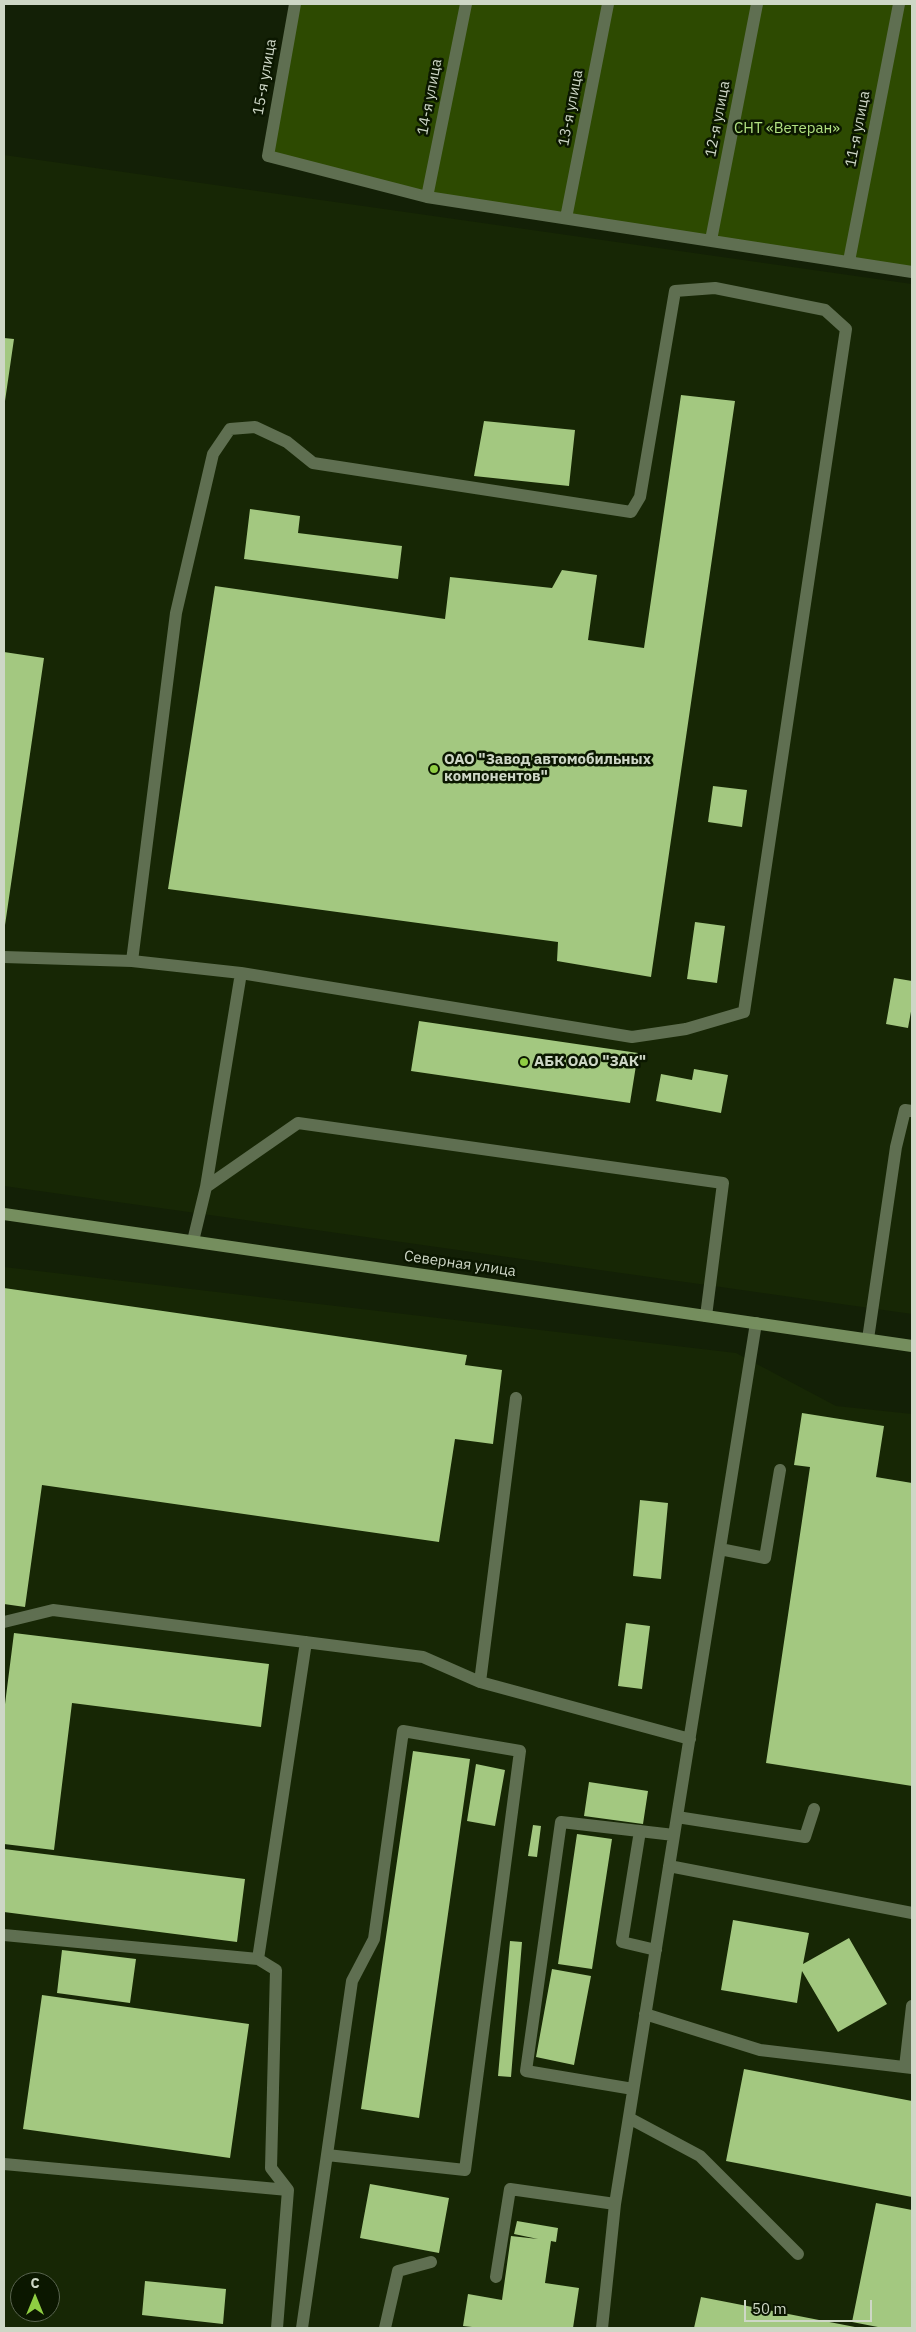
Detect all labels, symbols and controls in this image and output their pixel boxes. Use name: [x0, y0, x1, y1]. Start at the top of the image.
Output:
street label: 15-я улица: [249, 37, 281, 117]
street label: 14-я улица: [414, 57, 446, 137]
street label: 13-я улица: [555, 68, 587, 148]
street label: 12-я улица: [702, 79, 734, 159]
street label: 11-я улица: [842, 89, 874, 169]
park label: СНТ «Ветеран»: [734, 120, 840, 138]
place label: ОАО "Завод автомобильных компонентов": [444, 751, 651, 786]
marker: ОАО "Завод автомобильных компонентов": [428, 763, 440, 775]
place label: АБК ОАО "ЗАК": [534, 1053, 646, 1071]
marker: АБК ОАО "ЗАК": [518, 1056, 530, 1068]
street label: Северная улица: [403, 1247, 517, 1281]
north arrow: [10, 2272, 60, 2322]
text: С: [30, 2274, 40, 2292]
scale bar: [746, 2290, 874, 2322]
text: 50 m: [752, 2299, 787, 2318]

